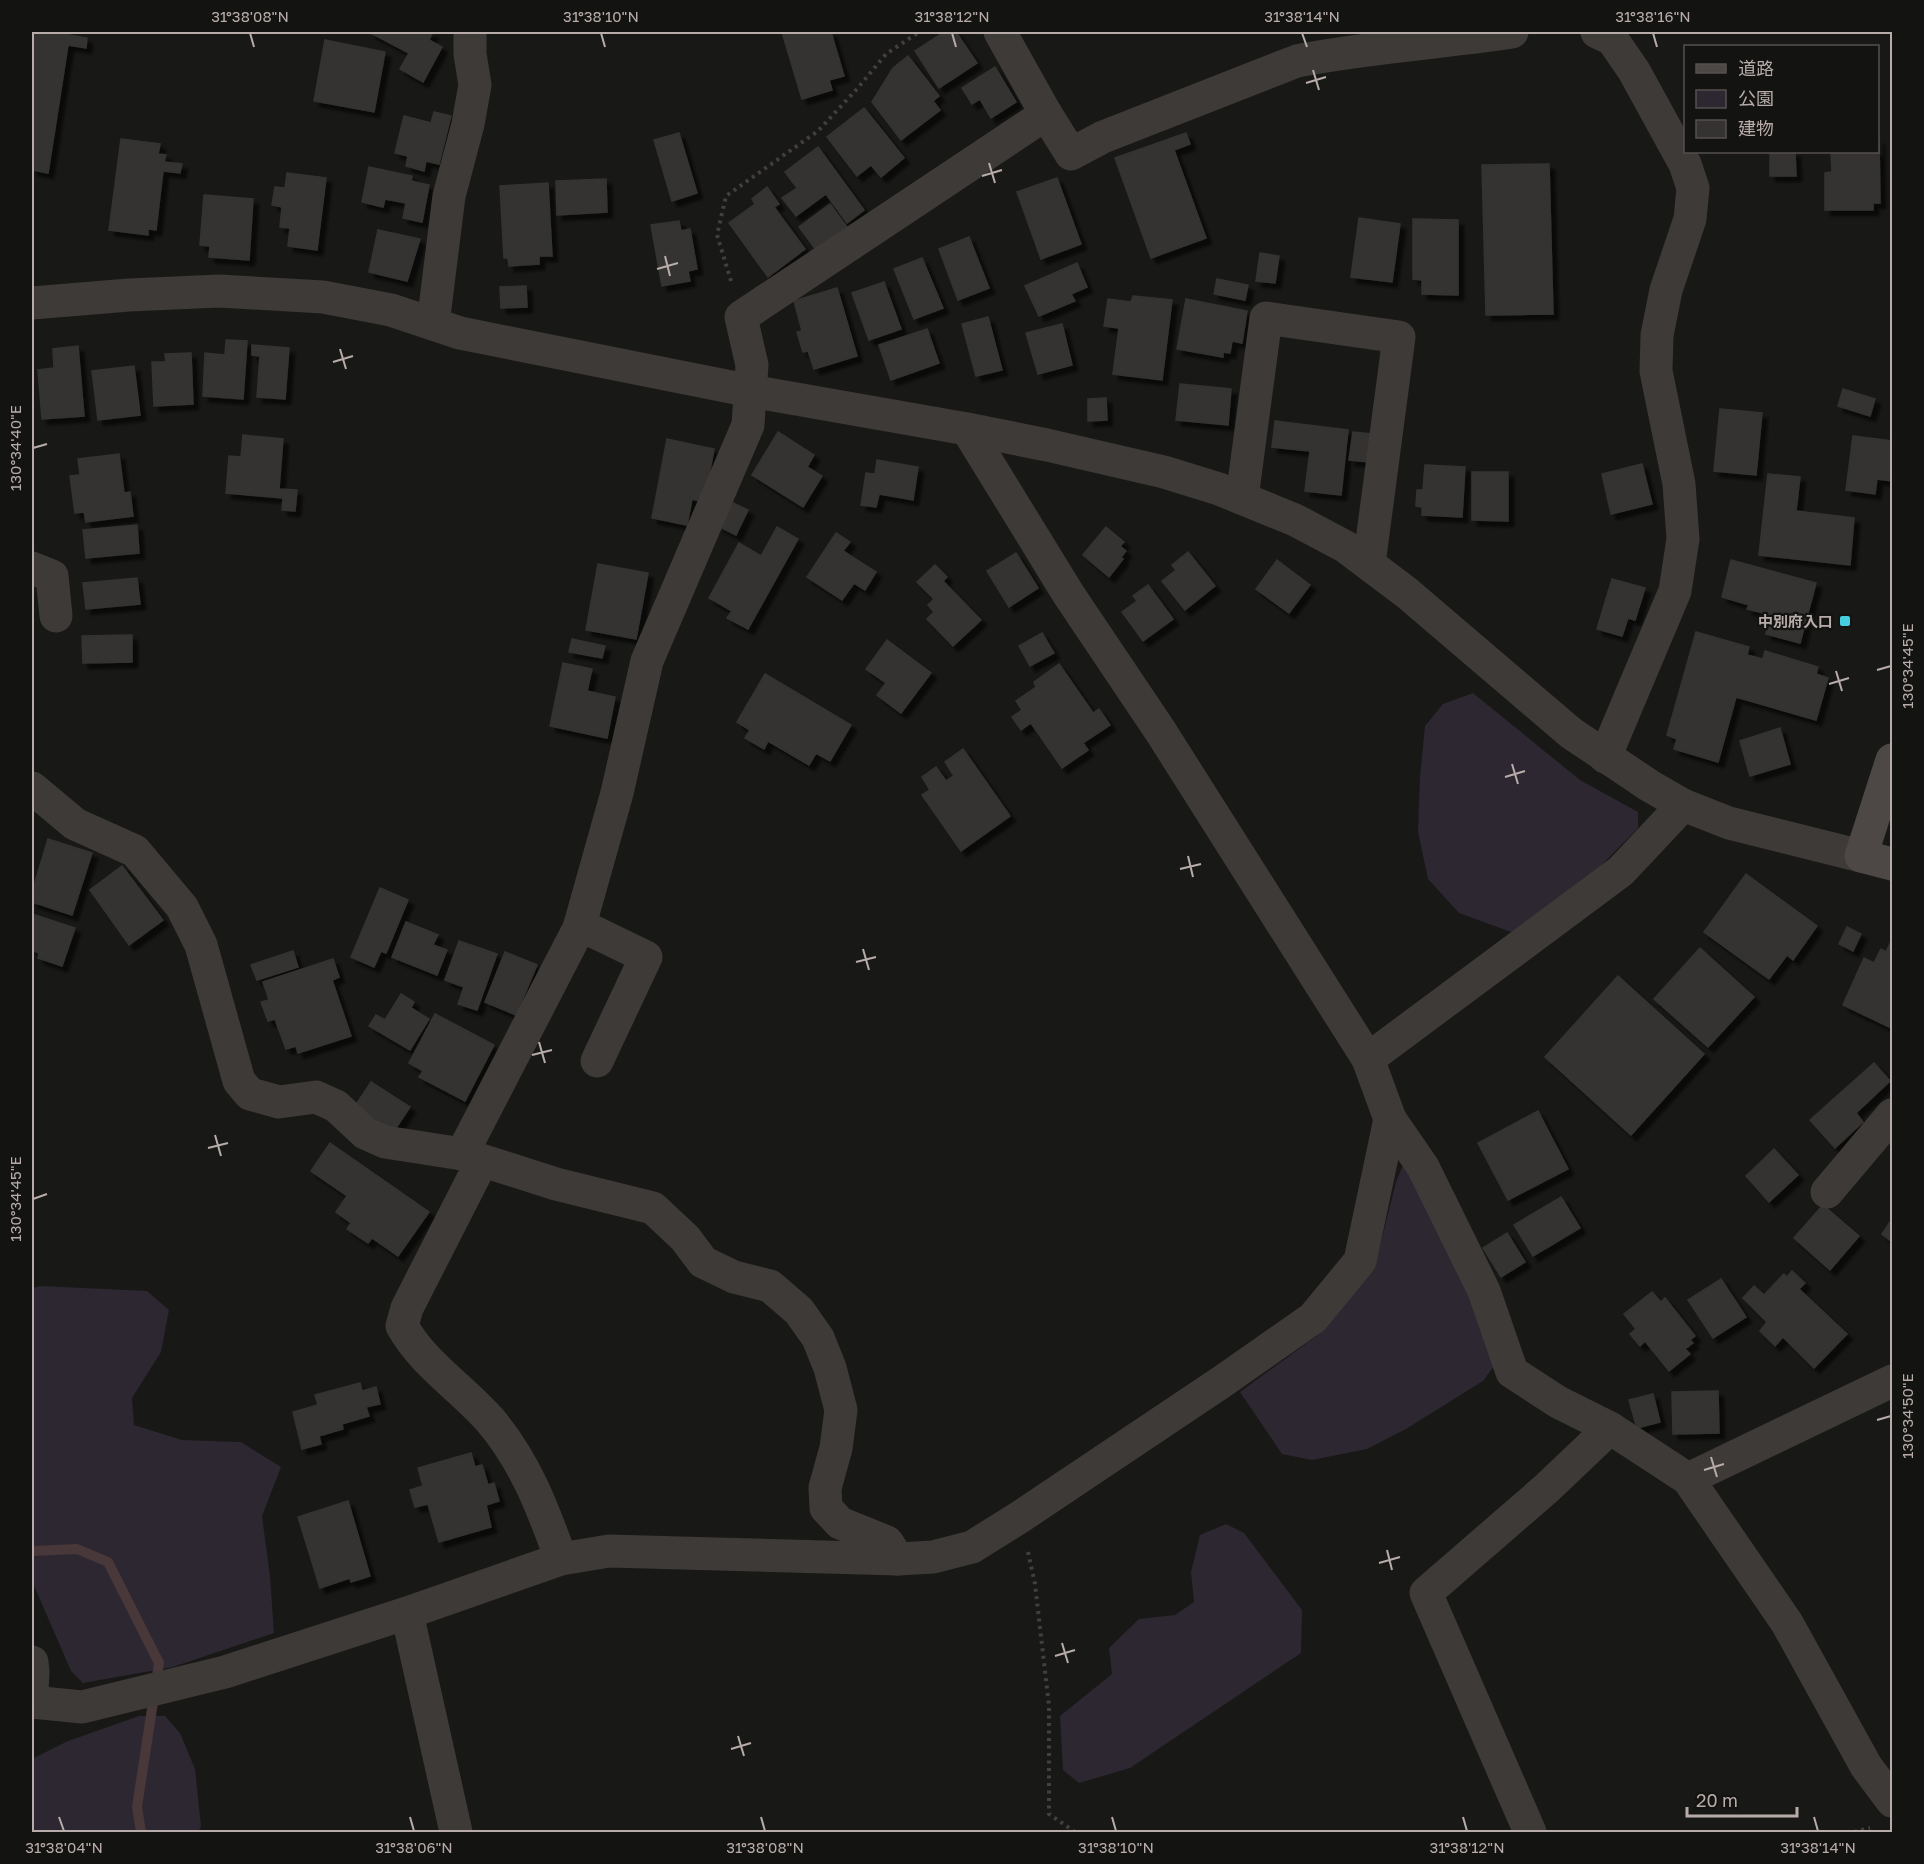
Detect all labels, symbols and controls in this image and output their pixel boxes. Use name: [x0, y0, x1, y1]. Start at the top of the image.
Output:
text: 31°38'08"N: [211, 7, 289, 25]
text: 31°38'10"N: [563, 7, 639, 25]
text: 31°38'12"N: [914, 7, 990, 25]
text: 31°38'14"N: [1264, 7, 1340, 25]
text: 31°38'16"N: [1615, 7, 1691, 25]
legend: [1684, 45, 1879, 153]
text: 道路: [1738, 57, 1774, 79]
text: 公園: [1738, 87, 1774, 109]
text: 建物: [1738, 117, 1774, 139]
text: 130°34'40"E: [6, 405, 24, 491]
place label: 中別府入口: [1758, 612, 1833, 630]
marker: 中別府入口: [1838, 614, 1852, 628]
text: 130°34'45"E: [1898, 623, 1916, 709]
text: 130°34'45"E: [6, 1156, 24, 1242]
text: 130°34'50"E: [1898, 1373, 1916, 1459]
scale bar: [1687, 1780, 1796, 1818]
text: 20 m: [1696, 1789, 1738, 1811]
text: 31°38'04"N: [25, 1838, 103, 1856]
text: 31°38'06"N: [375, 1838, 453, 1856]
text: 31°38'08"N: [726, 1838, 804, 1856]
text: 31°38'10"N: [1078, 1838, 1154, 1856]
text: 31°38'12"N: [1429, 1838, 1505, 1856]
text: 31°38'14"N: [1780, 1838, 1856, 1856]

